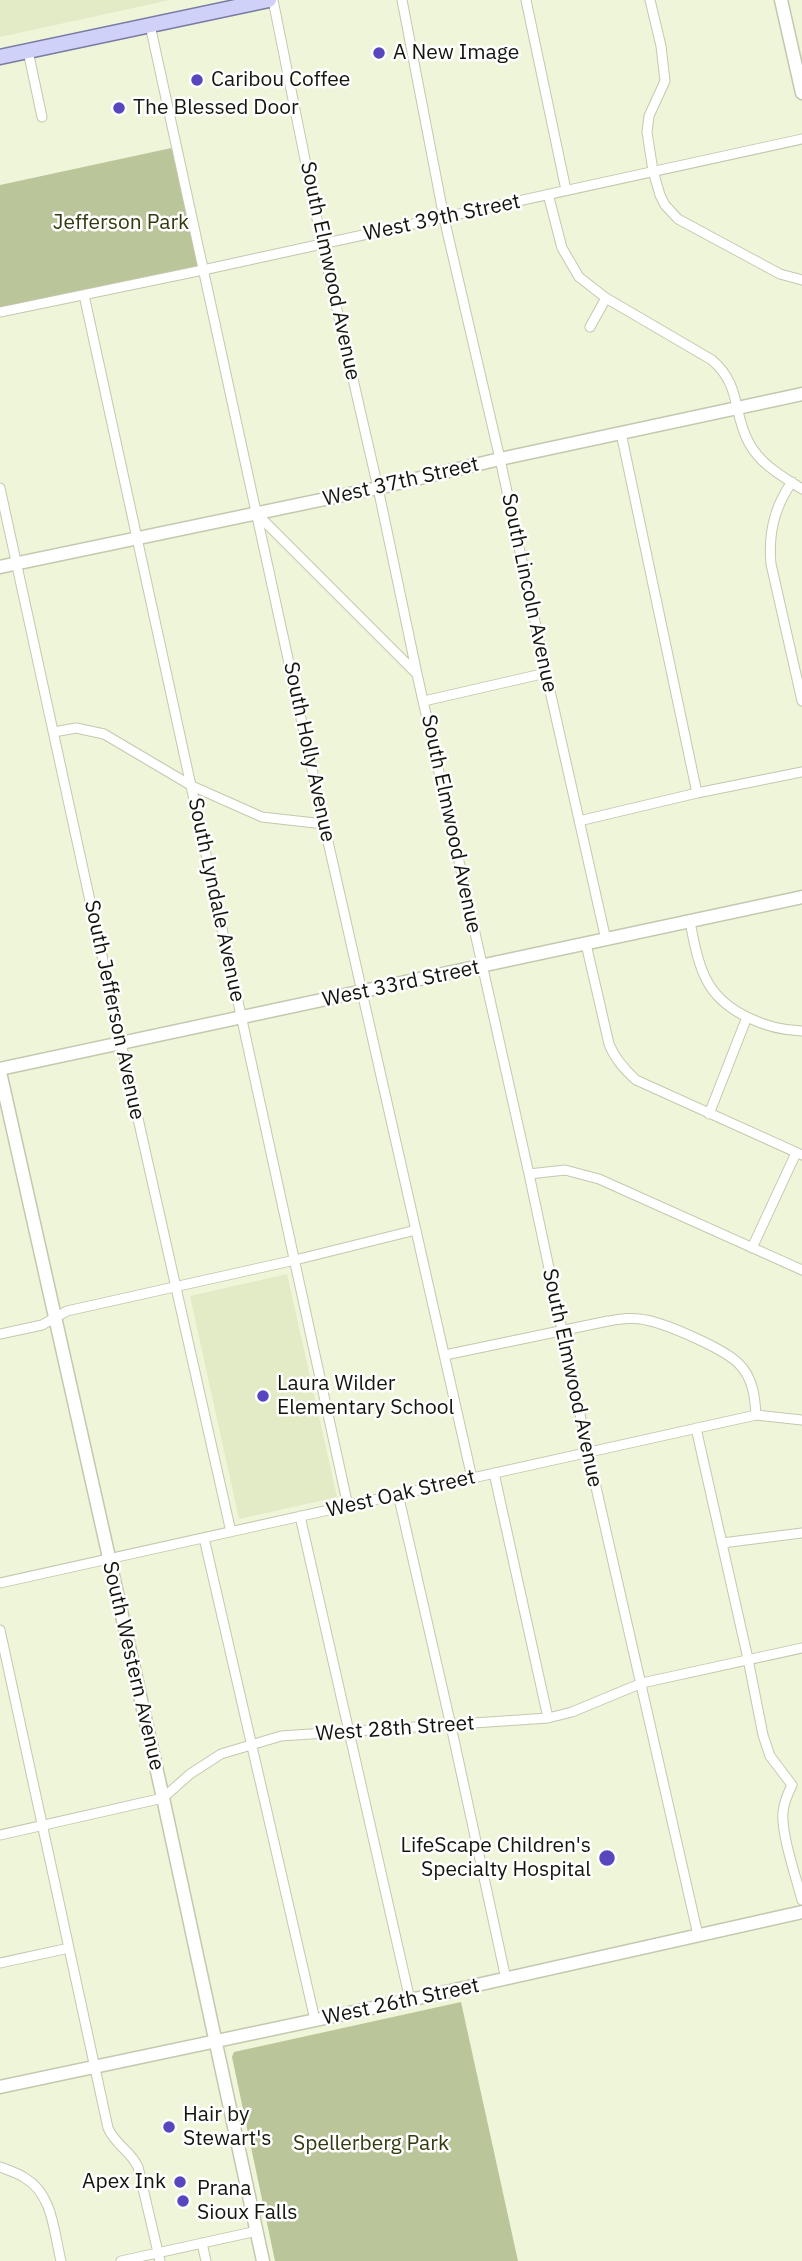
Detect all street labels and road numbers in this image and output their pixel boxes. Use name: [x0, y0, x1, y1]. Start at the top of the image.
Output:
street label: South Elmwood Avenue: [294, 159, 366, 383]
street label: West 39th Street: [361, 189, 523, 247]
street label: West 37th Street: [321, 452, 481, 512]
street label: South Lincoln Avenue: [496, 491, 562, 695]
street label: South Holly Avenue: [278, 660, 340, 844]
street label: South Elmwood Avenue: [415, 712, 487, 936]
street label: South Lyndale Avenue: [182, 796, 250, 1004]
street label: South Jefferson Avenue: [78, 898, 150, 1122]
street label: West 33rd Street: [320, 955, 482, 1013]
street label: South Elmwood Avenue: [536, 1266, 608, 1490]
street label: West Oak Street: [324, 1465, 478, 1523]
street label: South Western Avenue: [97, 1559, 169, 1773]
street label: West 28th Street: [315, 1711, 475, 1747]
street label: West 26th Street: [320, 1973, 482, 2031]

